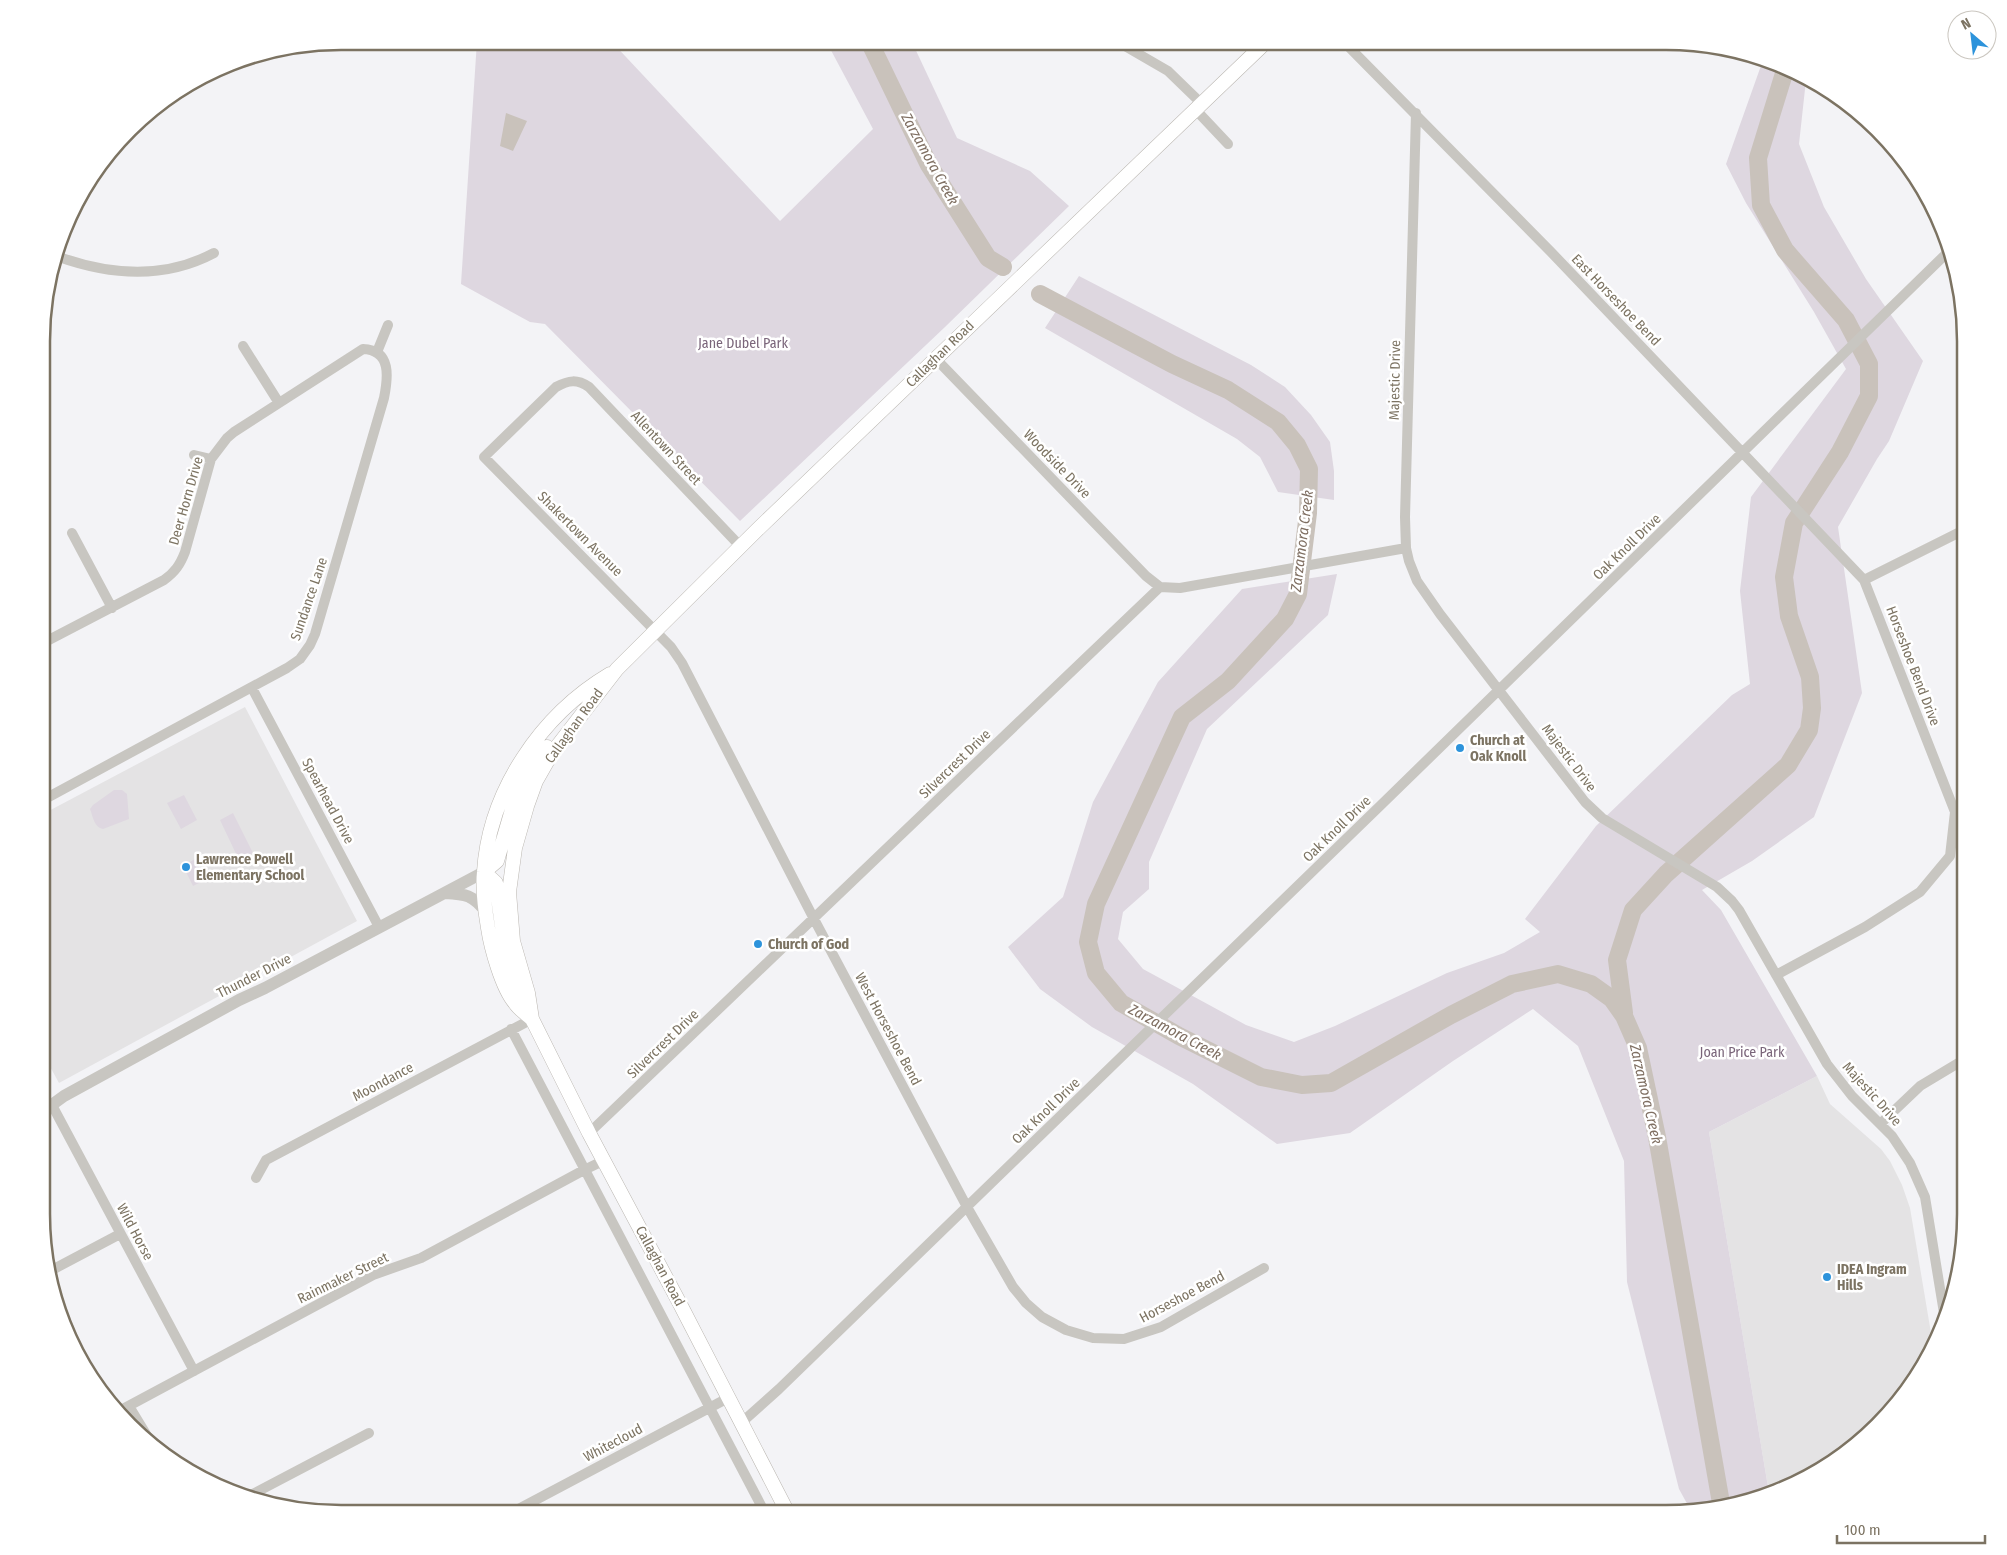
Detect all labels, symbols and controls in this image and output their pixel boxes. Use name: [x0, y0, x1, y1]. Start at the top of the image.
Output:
north arrow: [1947, 10, 1997, 60]
text: N: [1958, 14, 1974, 33]
water label: Zarzamora Creek: [897, 109, 963, 208]
street label: East Horseshoe Bend: [1568, 251, 1664, 349]
street label: Callaghan Road: [902, 317, 978, 391]
park label: Jane Dubel Park: [698, 335, 788, 352]
street label: Majestic Drive: [1386, 340, 1404, 420]
street label: Allentown Street: [627, 407, 705, 489]
street label: Woodside Drive: [1020, 426, 1094, 502]
street label: Deer Horn Drive: [165, 455, 207, 547]
street label: Shakertown Avenue: [534, 488, 626, 580]
water label: Zarzamora Creek: [1287, 489, 1317, 594]
street label: Oak Knoll Drive: [1590, 510, 1665, 584]
street label: Sundance Lane: [287, 555, 331, 643]
street label: Horseshoe Bend Drive: [1882, 604, 1944, 728]
street label: Callaghan Road: [541, 685, 607, 767]
street label: Majestic Drive: [1538, 721, 1600, 795]
street label: Silvercrest Drive: [916, 726, 994, 802]
place label: Church at Oak Knoll: [1470, 732, 1526, 765]
marker: Church at Oak Knoll: [1454, 742, 1466, 754]
street label: Spearhead Drive: [298, 755, 358, 847]
street label: Oak Knoll Drive: [1300, 792, 1375, 866]
place label: Lawrence Powell Elementary School: [196, 851, 305, 884]
marker: Lawrence Powell Elementary School: [180, 861, 192, 873]
place label: Church of God: [768, 936, 849, 953]
marker: Church of God: [752, 938, 764, 950]
street label: Thunder Drive: [214, 950, 294, 1002]
street label: West Horseshoe Bend: [851, 970, 925, 1088]
water label: Zarzamora Creek: [1125, 1000, 1225, 1064]
street label: Silvercrest Drive: [624, 1006, 702, 1082]
water label: Zarzamora Creek: [1626, 1041, 1666, 1146]
park label: Joan Price Park: [1700, 1044, 1785, 1061]
street label: Moondance: [350, 1059, 416, 1105]
street label: Majestic Drive: [1839, 1059, 1905, 1130]
street label: Oak Knoll Drive: [1009, 1074, 1084, 1148]
street label: Wild Horse: [113, 1201, 157, 1263]
street label: Callaghan Road: [632, 1223, 688, 1309]
street label: Rainmaker Street: [295, 1249, 391, 1307]
place label: IDEA Ingram Hills: [1837, 1261, 1907, 1294]
street label: Horseshoe Bend: [1137, 1267, 1227, 1327]
marker: IDEA Ingram Hills: [1821, 1271, 1833, 1283]
street label: Whitecloud: [581, 1420, 645, 1466]
scale bar: [1837, 1512, 1984, 1544]
text: 100 m: [1844, 1521, 1881, 1539]

